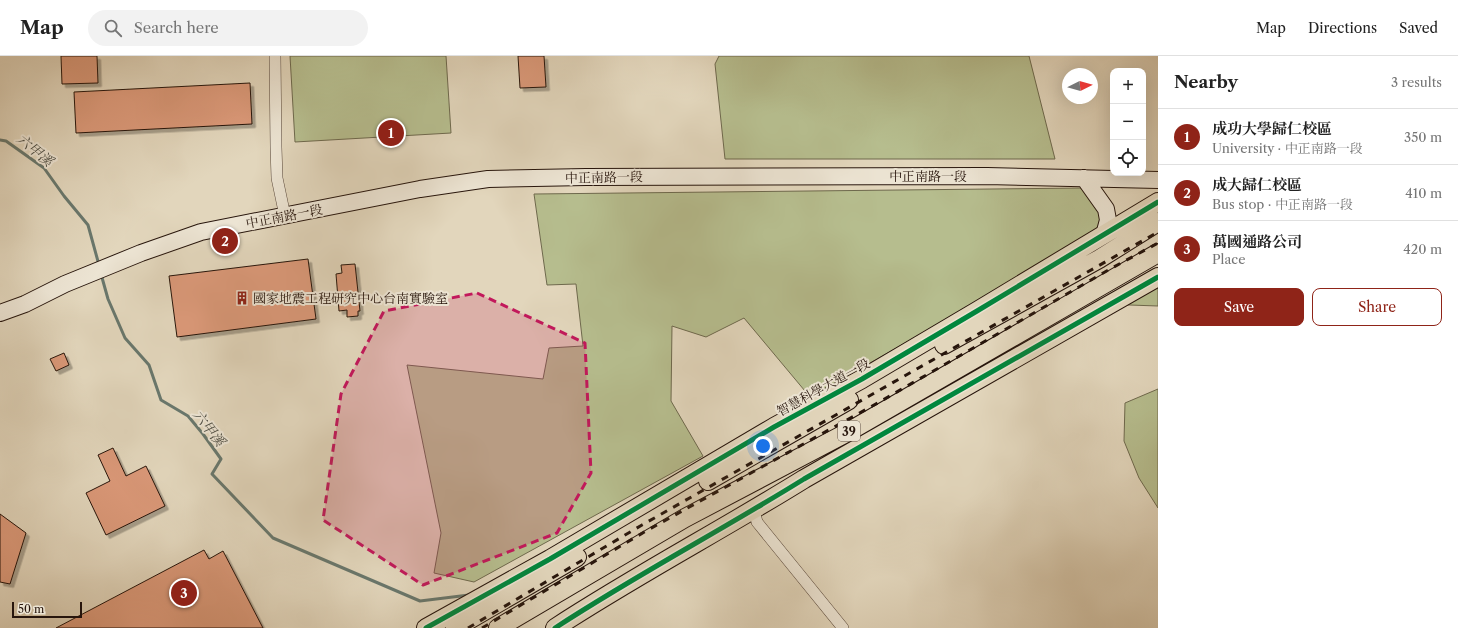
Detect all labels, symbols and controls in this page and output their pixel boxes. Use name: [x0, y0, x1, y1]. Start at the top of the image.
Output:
search box: [88, 10, 368, 46]
text: Map: [20, 16, 64, 39]
icon: search: [102, 17, 124, 39]
text: Search here: [134, 18, 219, 37]
text: Map: [1256, 19, 1286, 37]
text: Directions: [1308, 19, 1377, 37]
text: Saved: [1399, 19, 1438, 37]
north arrow: [1062, 68, 1098, 104]
map controls: [1110, 68, 1146, 176]
button: +: [1110, 68, 1146, 104]
text: Nearby: [1174, 72, 1238, 92]
text: 3 results: [1391, 74, 1442, 90]
button: −: [1110, 104, 1146, 140]
pin: 1: [378, 118, 404, 148]
text: 成功大學歸仁校區: [1212, 119, 1332, 138]
text: 1: [1184, 129, 1190, 145]
text: 350 m: [1404, 129, 1442, 145]
water label: 六甲溪: [13, 130, 59, 171]
button: locate: [1110, 140, 1146, 176]
text: University · 中正南路一段: [1212, 140, 1363, 156]
street label: 中正南路一段: [565, 168, 643, 186]
street label: 中正南路一段: [889, 168, 967, 184]
text: 成大歸仁校區: [1212, 175, 1302, 194]
text: 2: [1183, 185, 1191, 201]
text: 410 m: [1405, 185, 1442, 201]
text: Bus stop · 中正南路一段: [1212, 196, 1353, 212]
street label: 中正南路一段: [244, 201, 324, 231]
pin: 2: [212, 226, 238, 256]
text: 萬國通路公司: [1212, 232, 1302, 251]
text: 3: [1183, 241, 1191, 257]
text: 420 m: [1403, 241, 1442, 257]
text: Place: [1212, 251, 1245, 267]
button: Save: [1174, 288, 1304, 326]
button: Share: [1312, 288, 1442, 326]
building icon: 國家地震工程研究中心台南實驗室: [234, 290, 250, 306]
place label: 國家地震工程研究中心台南實驗室: [253, 290, 448, 306]
street label: 智慧科學大道一段: [774, 355, 872, 419]
water label: 六甲溪: [189, 406, 230, 452]
road number: 39: [838, 421, 860, 441]
your location: [753, 436, 773, 456]
pin: 3: [171, 578, 197, 608]
scale bar: [12, 600, 82, 619]
text: 50 m: [18, 602, 44, 616]

